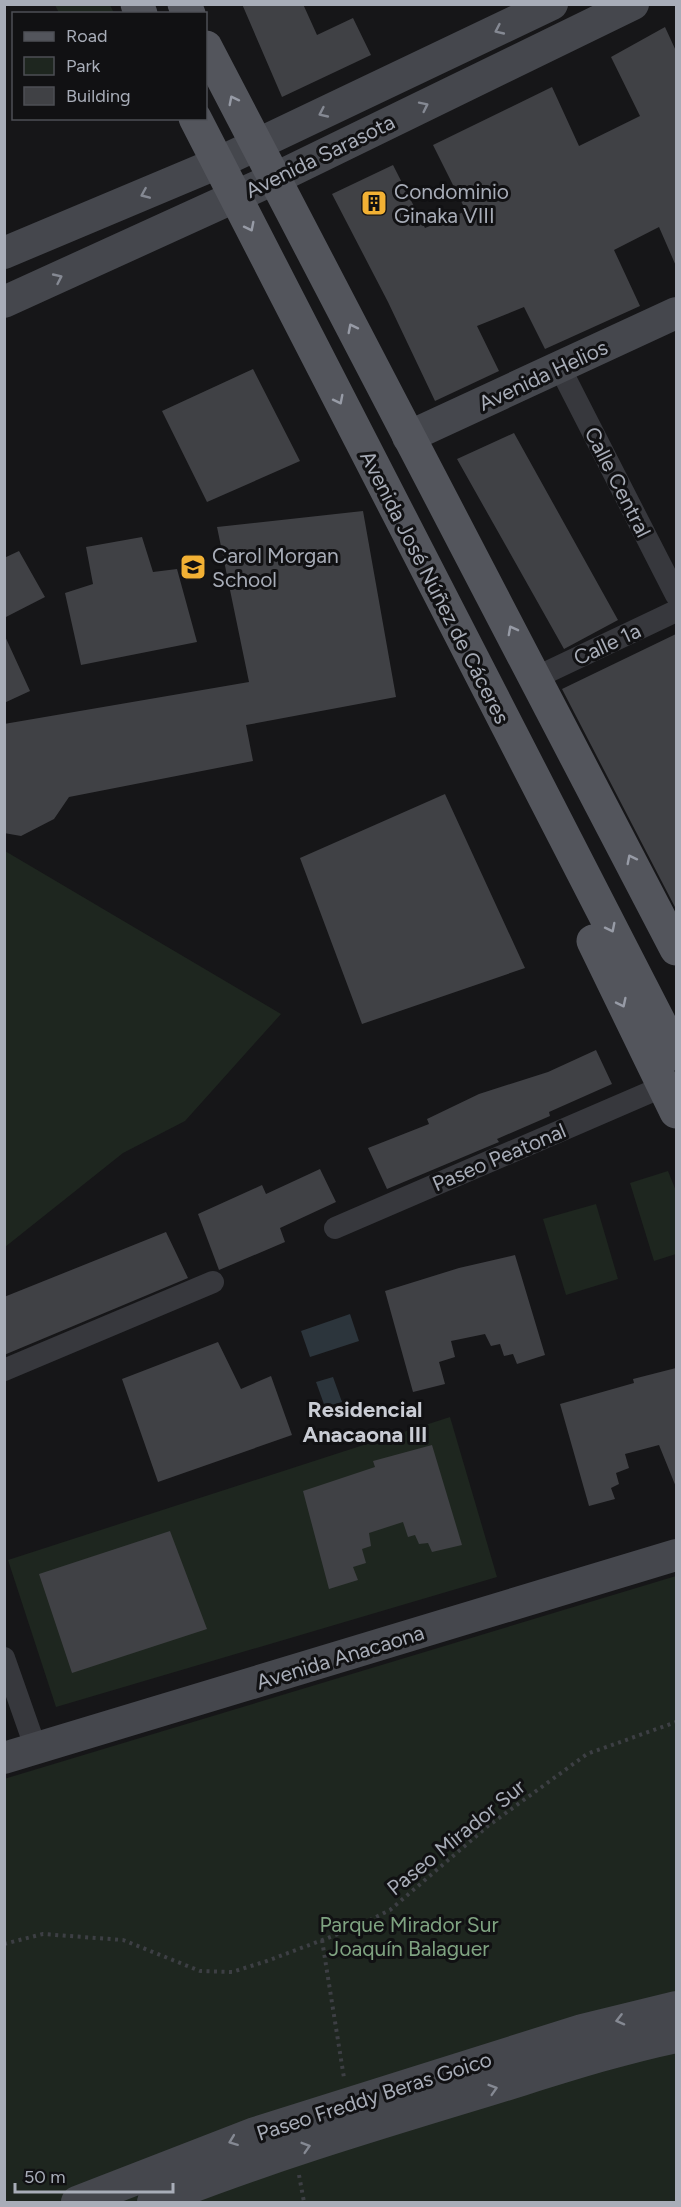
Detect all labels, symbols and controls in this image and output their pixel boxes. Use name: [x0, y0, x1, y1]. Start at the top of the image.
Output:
legend: [12, 12, 207, 120]
one-way arrow: [494, 22, 505, 34]
text: Road: [66, 25, 107, 47]
text: Park: [66, 55, 101, 77]
text: Building: [66, 85, 131, 107]
one-way arrow: [228, 95, 240, 106]
one-way arrow: [418, 101, 429, 113]
one-way arrow: [318, 106, 329, 118]
street label: Avenida Sarasota: [241, 109, 399, 203]
place label: Condominio Ginaka VIII: [394, 179, 509, 228]
one-way arrow: [140, 187, 151, 199]
building icon: Condominio Ginaka VIII: [359, 188, 389, 218]
one-way arrow: [243, 220, 254, 231]
one-way arrow: [51, 273, 62, 285]
one-way arrow: [348, 324, 359, 335]
street label: Avenida Helios: [474, 334, 612, 416]
one-way arrow: [332, 394, 343, 405]
street label: Calle Central: [580, 423, 656, 541]
street label: Avenida José Núñez de Cáceres: [355, 446, 515, 728]
place label: Carol Morgan School: [212, 543, 339, 592]
school or university icon: Carol Morgan School: [178, 552, 208, 582]
street label: Calle 1a: [569, 618, 645, 670]
one-way arrow: [508, 626, 519, 637]
one-way arrow: [627, 855, 638, 866]
one-way arrow: [604, 922, 615, 933]
one-way arrow: [615, 996, 627, 1007]
street label: Paseo Peatonal: [429, 1118, 569, 1196]
district label: Residencial Anacaona III: [303, 1396, 427, 1448]
street label: Avenida Anacaona: [253, 1620, 427, 1694]
street label: Paseo Mirador Sur: [382, 1774, 530, 1900]
park label: Parque Mirador Sur Joaquín Balaguer: [319, 1912, 499, 1961]
one-way arrow: [615, 2013, 625, 2026]
street label: Paseo Freddy Beras Goico: [253, 2046, 495, 2146]
one-way arrow: [487, 2084, 498, 2096]
one-way arrow: [228, 2134, 239, 2146]
one-way arrow: [300, 2142, 311, 2154]
scale bar: [15, 2156, 172, 2194]
text: 50 m: [24, 2166, 66, 2188]

